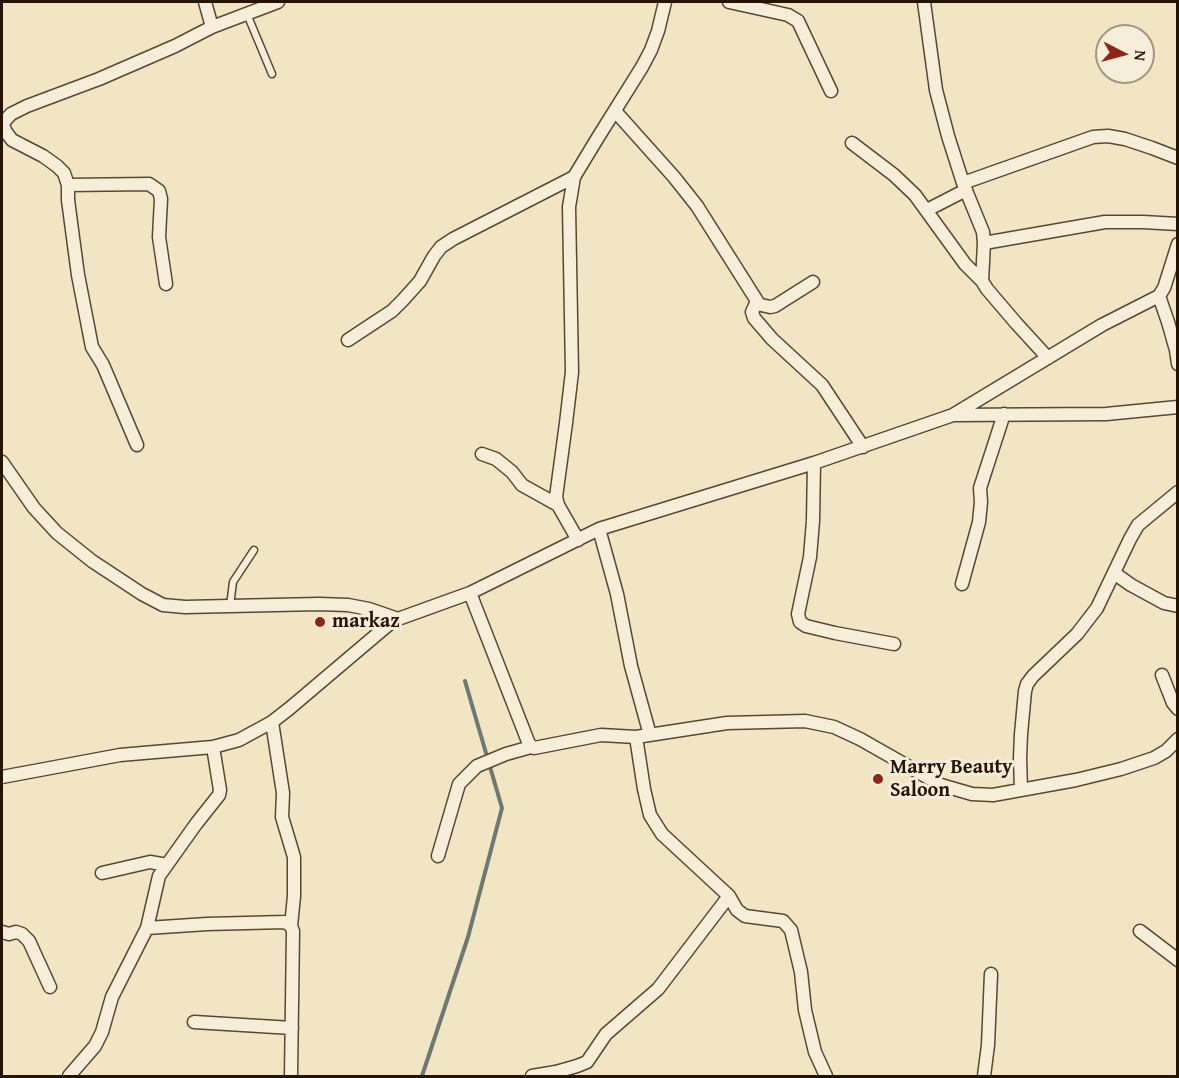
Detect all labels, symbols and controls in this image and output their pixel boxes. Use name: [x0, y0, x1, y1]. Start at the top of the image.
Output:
north arrow: [1095, 24, 1155, 84]
text: N: [1128, 49, 1153, 62]
place label: markaz: [332, 610, 400, 634]
marker: markaz: [313, 615, 327, 629]
place label: Marry Beauty Saloon: [890, 756, 1012, 803]
marker: Marry Beauty Saloon: [871, 772, 885, 786]

